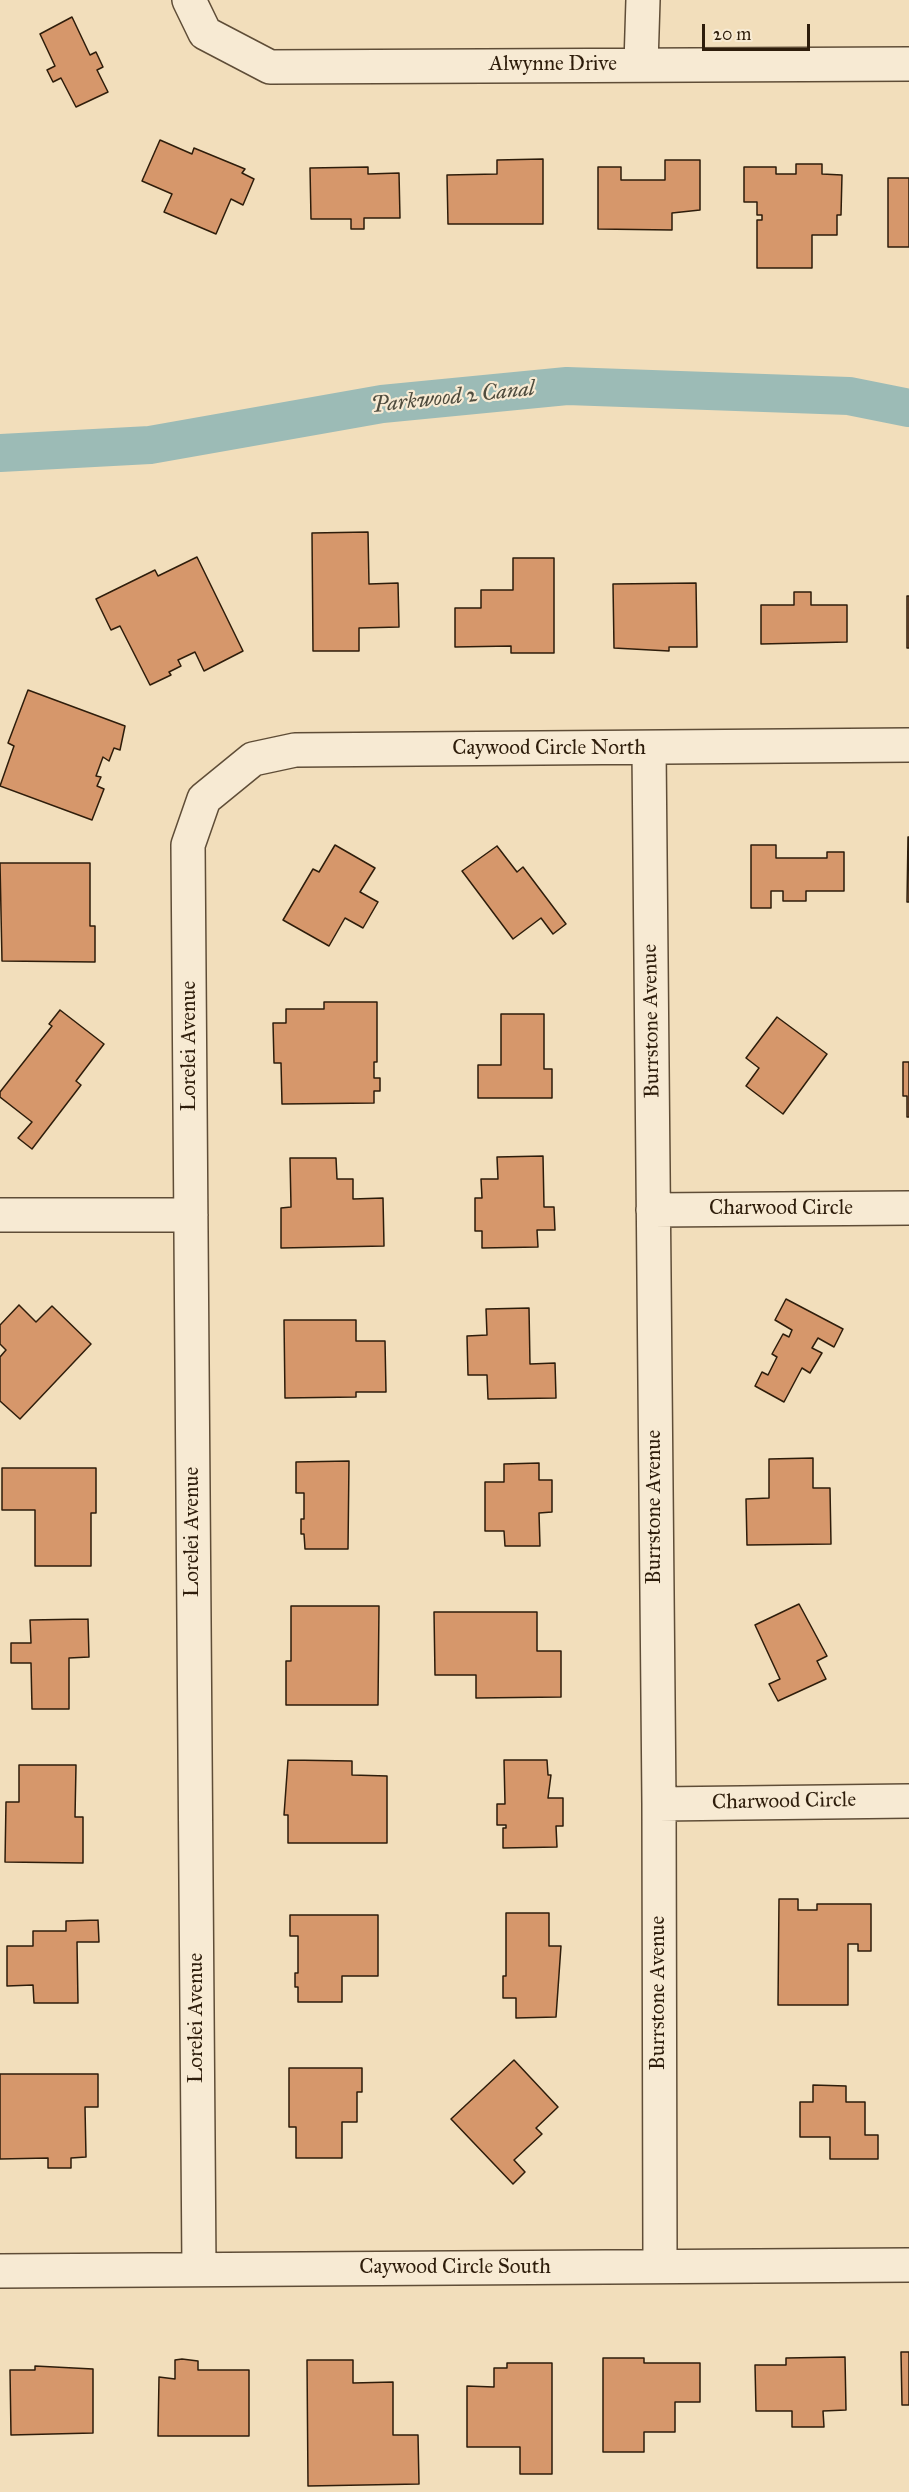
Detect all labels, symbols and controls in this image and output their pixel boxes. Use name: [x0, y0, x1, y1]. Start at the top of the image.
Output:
scale bar: [705, 12, 813, 50]
text: 20 m: [713, 23, 751, 45]
street label: Alwynne Drive: [489, 52, 617, 78]
water label: Parkwood 2 Canal: [370, 376, 536, 420]
street label: Caywood Circle North: [452, 736, 646, 762]
street label: Burrstone Avenue: [638, 944, 666, 1098]
street label: Lorelei Avenue: [177, 981, 203, 1111]
street label: Charwood Circle: [709, 1196, 853, 1222]
street label: Burrstone Avenue: [642, 1430, 668, 1584]
street label: Lorelei Avenue: [180, 1467, 206, 1597]
street label: Charwood Circle: [712, 1788, 856, 1816]
street label: Burrstone Avenue: [646, 1916, 672, 2070]
street label: Lorelei Avenue: [184, 1953, 210, 2083]
street label: Caywood Circle South: [359, 2255, 551, 2281]

